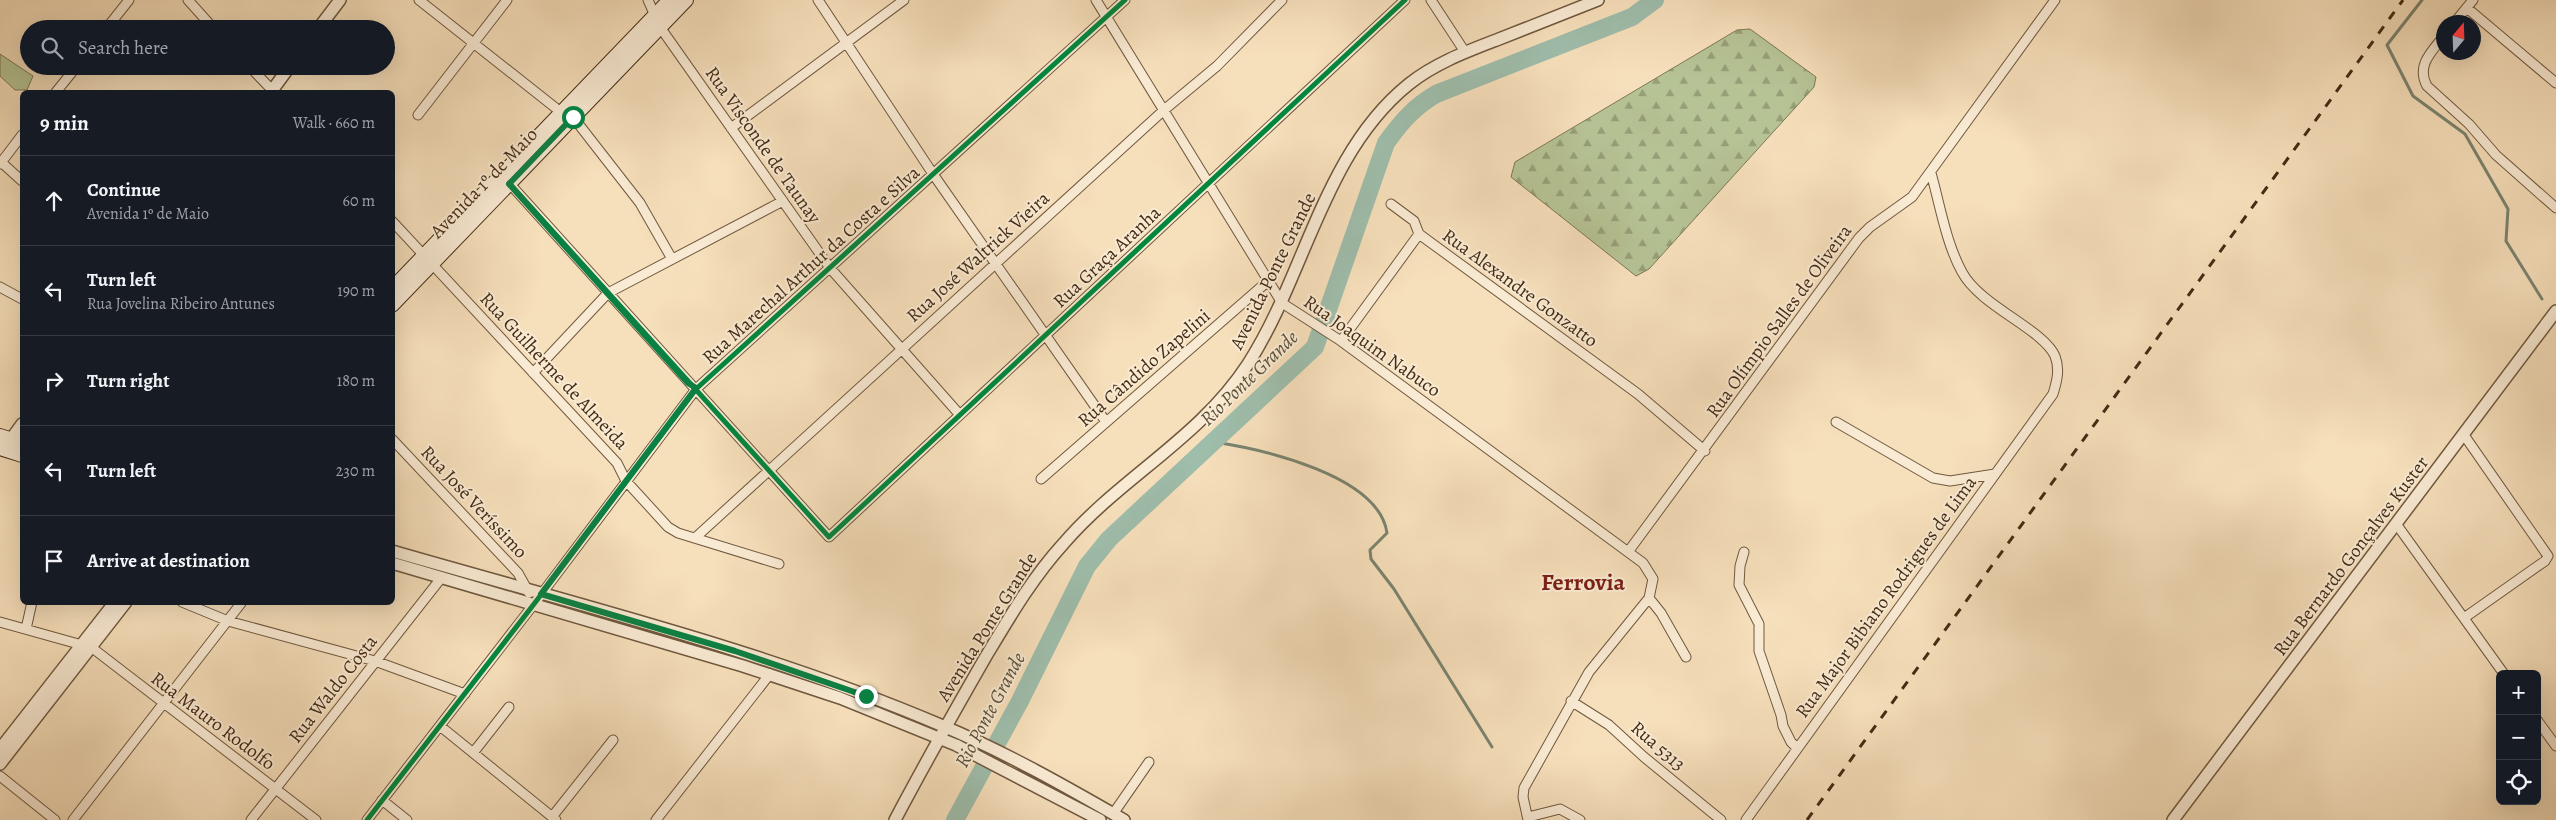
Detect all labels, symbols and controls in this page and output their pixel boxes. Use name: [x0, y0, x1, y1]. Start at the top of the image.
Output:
north arrow: [2436, 15, 2481, 60]
search box: [20, 20, 395, 75]
icon: search: [38, 34, 66, 62]
text: Search here: [78, 35, 168, 61]
street label: Rua Visconde de Taunay: [699, 61, 827, 229]
route start: [562, 106, 585, 129]
text: 9 min: [40, 109, 89, 137]
text: Walk · 660 m: [293, 112, 375, 134]
street label: Avenida 1º de Maio: [424, 122, 544, 245]
street label: Rua Marechal Arthur da Costa e Silva: [696, 160, 926, 370]
text: Continue: [87, 177, 161, 203]
street label: Rua José Waltrick Vieira: [901, 185, 1055, 328]
icon: ahead: [40, 187, 68, 215]
street label: Avenida Ponte Grande: [1223, 188, 1322, 355]
text: 60 m: [343, 190, 375, 212]
street label: Rua Graça Aranha: [1047, 200, 1167, 314]
text: Avenida 1º de Maio: [87, 203, 209, 225]
street label: Rua Olímpio Salles de Oliveira: [1700, 219, 1858, 423]
street label: Rua Alexandre Gonzatto: [1437, 223, 1603, 353]
text: Turn left: [87, 267, 156, 293]
icon: left: [40, 277, 68, 305]
text: 190 m: [337, 280, 375, 302]
street label: Rua Guilherme de Almeida: [474, 286, 634, 456]
street label: Rua Joaquim Nabuco: [1298, 289, 1446, 403]
text: Rua Jovelina Ribeiro Antunes: [87, 293, 275, 315]
street label: Rua Cândido Zapelini: [1072, 303, 1216, 433]
water label: Rio Ponte Grande: [1194, 324, 1304, 432]
icon: right: [40, 367, 68, 395]
text: Turn right: [87, 368, 169, 394]
text: 180 m: [337, 370, 375, 392]
street label: Rua José Veríssimo: [415, 440, 533, 564]
street label: Rua Bernardo Gonçalves Kuster: [2267, 451, 2435, 661]
icon: left: [40, 457, 68, 485]
text: Turn left: [87, 458, 156, 484]
text: 230 m: [336, 460, 375, 482]
street label: Rua Major Bibiano Rodrigues de Lima: [1789, 471, 1983, 723]
icon: arrive: [40, 547, 68, 575]
street label: Avenida Ponte Grande: [930, 547, 1043, 707]
text: Arrive at destination: [87, 548, 250, 574]
district label: Ferrovia: [1541, 566, 1625, 598]
street label: Rua Waldo Costa: [282, 629, 384, 749]
water label: Rio Ponte Grande: [948, 648, 1032, 772]
street label: Rua Mauro Rodolfo: [145, 666, 281, 776]
map controls: [2496, 670, 2541, 805]
button: +: [2496, 670, 2541, 715]
route end: [855, 685, 878, 708]
street label: Rua 5313: [1625, 715, 1691, 777]
button: −: [2496, 715, 2541, 760]
button: locate: [2496, 760, 2541, 805]

